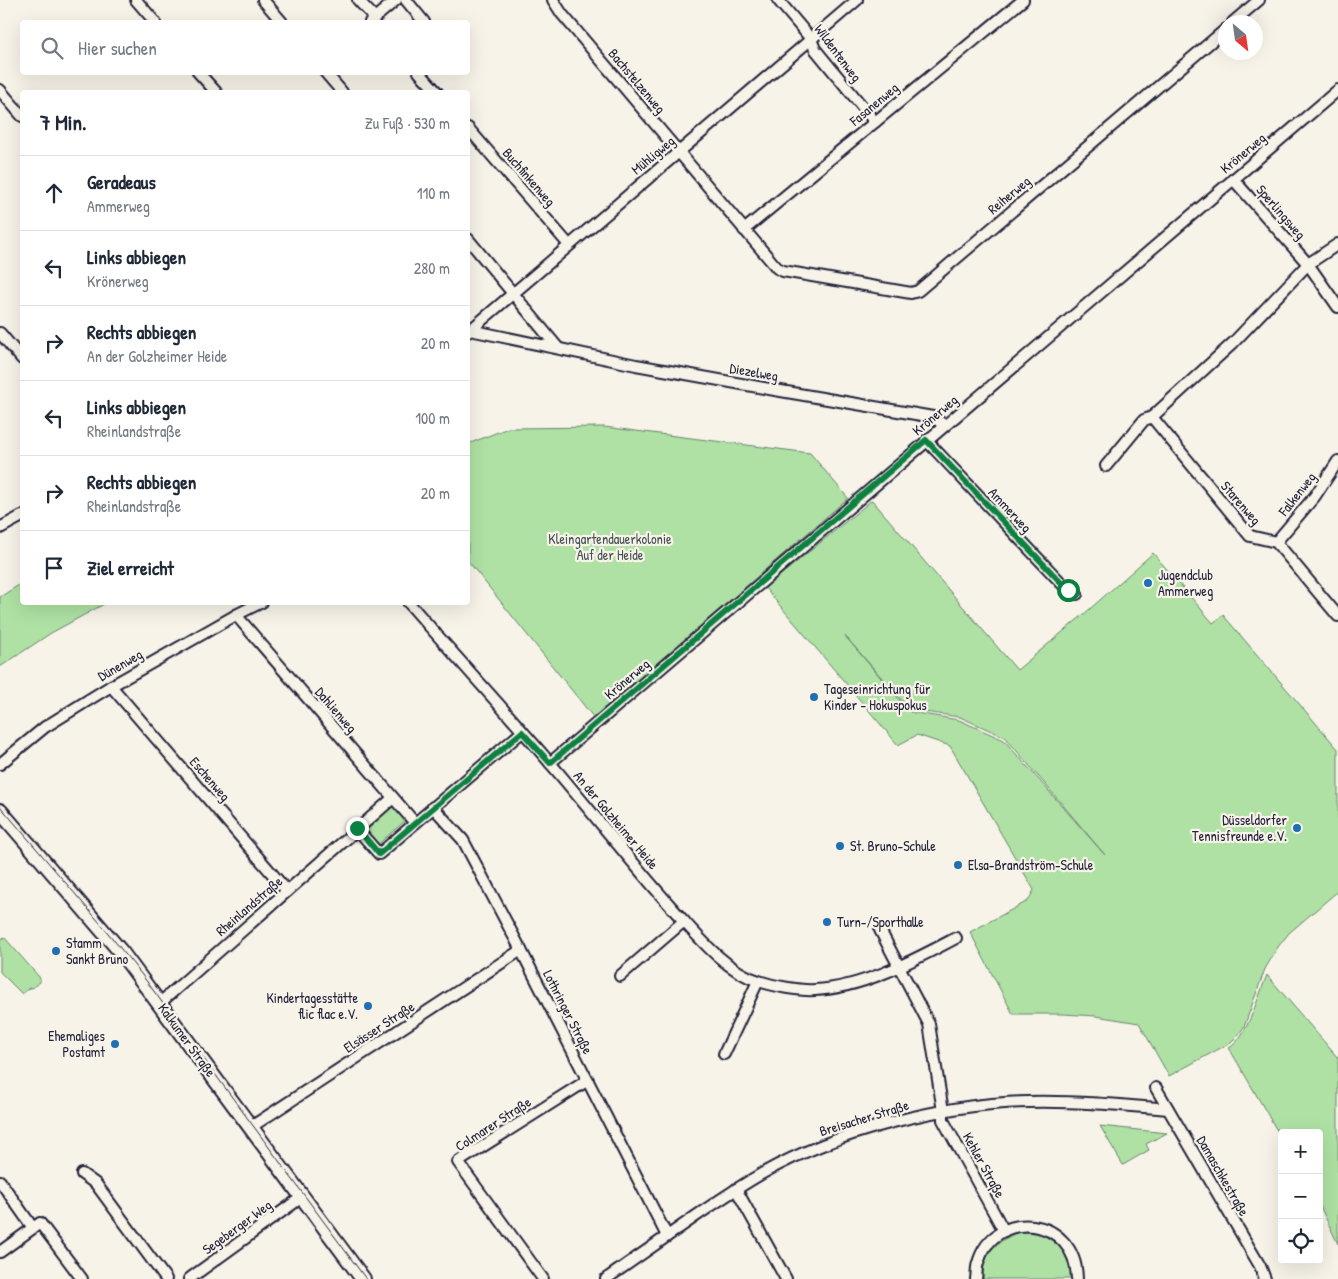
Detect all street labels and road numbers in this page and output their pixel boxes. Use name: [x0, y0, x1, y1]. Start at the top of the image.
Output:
street label: Wildentenweg: [810, 20, 866, 86]
street label: Bachstelzenweg: [604, 44, 670, 118]
street label: Fasanenweg: [845, 78, 903, 131]
street label: Krönerweg: [1216, 128, 1270, 178]
street label: Mühligweg: [627, 131, 679, 179]
street label: Buchfinkenweg: [498, 143, 560, 211]
street label: Reiherweg: [983, 171, 1035, 219]
street label: Sperlingsweg: [1252, 180, 1310, 244]
street label: Diezelweg: [728, 358, 780, 386]
street label: Krönerweg: [908, 390, 962, 440]
street label: Falkenweg: [1273, 468, 1320, 521]
street label: Starenweg: [1216, 477, 1266, 529]
street label: Ammerweg: [984, 483, 1036, 537]
street label: Dünenweg: [94, 644, 146, 686]
street label: Krönerweg: [600, 654, 654, 704]
street label: Dahlienweg: [310, 683, 362, 737]
street label: Eschenweg: [185, 752, 235, 806]
street label: An der Golzheimer Heide: [570, 767, 663, 873]
street label: Rheinlandstraße: [211, 871, 287, 941]
street label: Lothringer Straße: [538, 967, 598, 1058]
street label: Elsässer Straße: [340, 996, 419, 1057]
street label: Kalkumer Straße: [153, 999, 221, 1081]
street label: Colmarer Straße: [451, 1092, 535, 1156]
street label: Breisacher Straße: [817, 1095, 912, 1141]
street label: Kehler Straße: [958, 1129, 1010, 1202]
street label: Damaschkestraße: [1192, 1132, 1254, 1220]
street label: Segeberger Weg: [198, 1195, 276, 1259]

